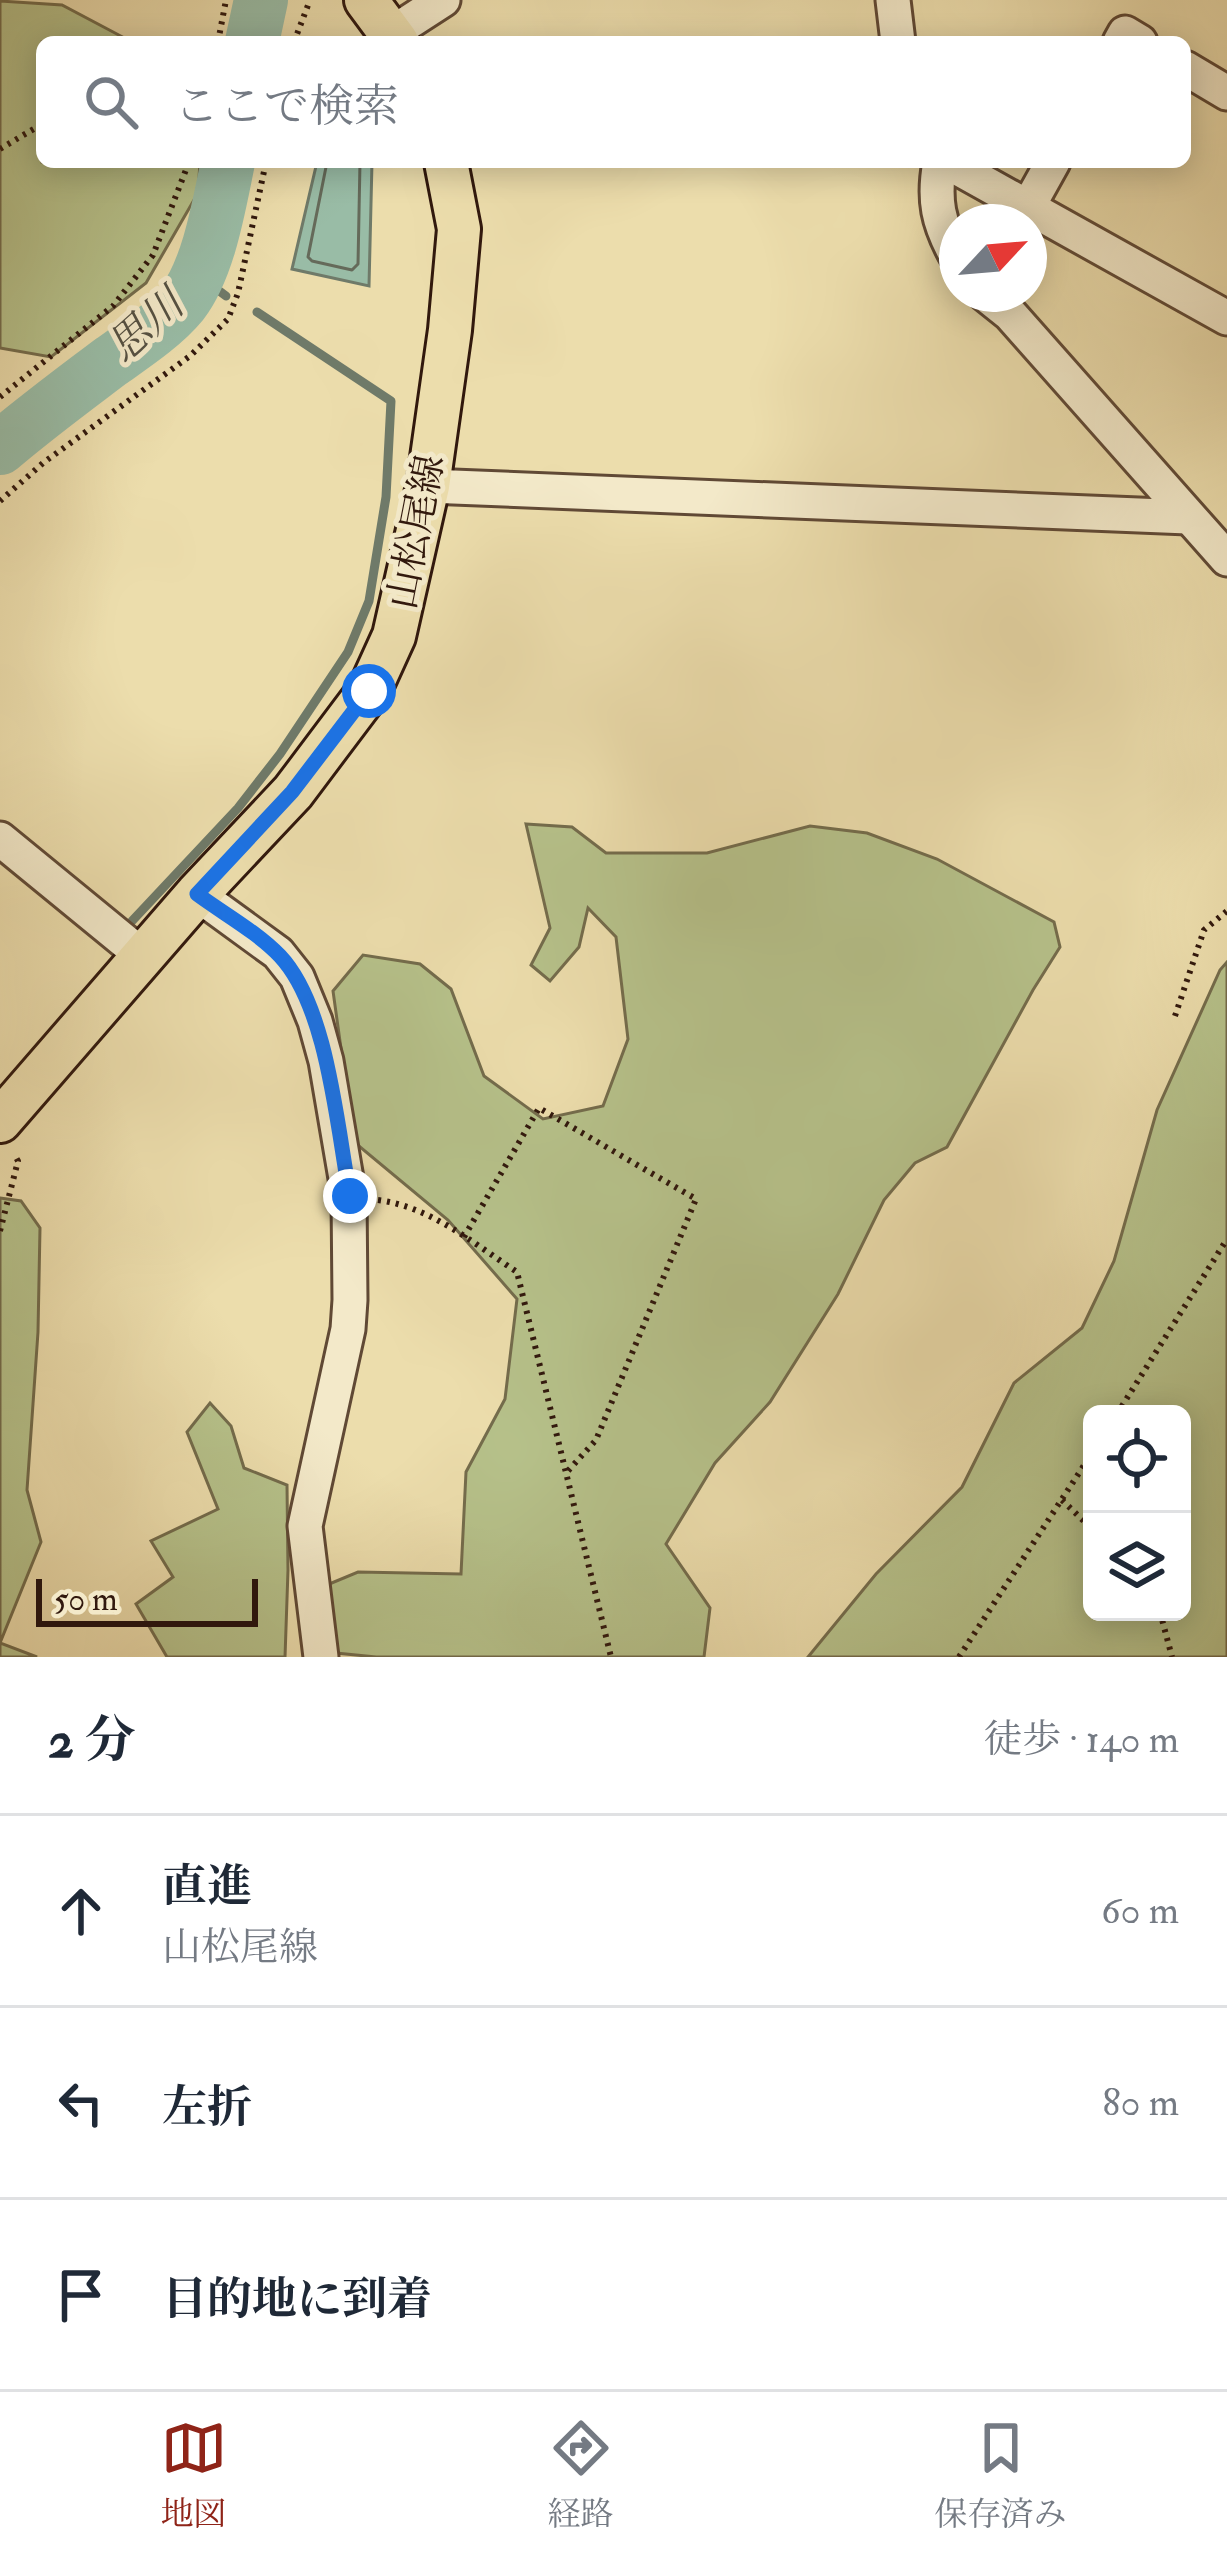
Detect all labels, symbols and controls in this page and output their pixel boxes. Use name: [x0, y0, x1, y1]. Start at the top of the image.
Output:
search box: [36, 36, 1191, 168]
icon: search: [78, 69, 144, 135]
text: ここで検索: [174, 79, 399, 135]
north arrow: [939, 204, 1047, 312]
water label: 思川: [97, 276, 198, 373]
street label: 山松尾線: [377, 451, 455, 613]
route start: [342, 664, 396, 718]
route end: [323, 1169, 377, 1223]
map controls: [1083, 1405, 1191, 1621]
button: locate: [1083, 1405, 1191, 1513]
button: layers: [1083, 1513, 1191, 1621]
scale bar: [36, 1573, 258, 1626]
text: 50 m: [54, 1579, 118, 1620]
text: 2 分: [48, 1709, 136, 1773]
text: 徒歩 · 140 m: [984, 1715, 1179, 1764]
text: 直進: [162, 1859, 252, 1915]
icon: ahead: [48, 1878, 114, 1944]
text: 60 m: [1101, 1886, 1179, 1935]
text: 山松尾線: [162, 1923, 318, 1972]
icon: left: [48, 2070, 114, 2136]
text: 80 m: [1102, 2078, 1179, 2127]
text: 左折: [162, 2080, 252, 2136]
icon: arrive: [48, 2262, 114, 2328]
text: 目的地に到着: [162, 2272, 432, 2328]
tab: 地図: [161, 2415, 227, 2535]
tab: 経路: [548, 2415, 614, 2535]
tab: 保存済み: [935, 2415, 1067, 2535]

